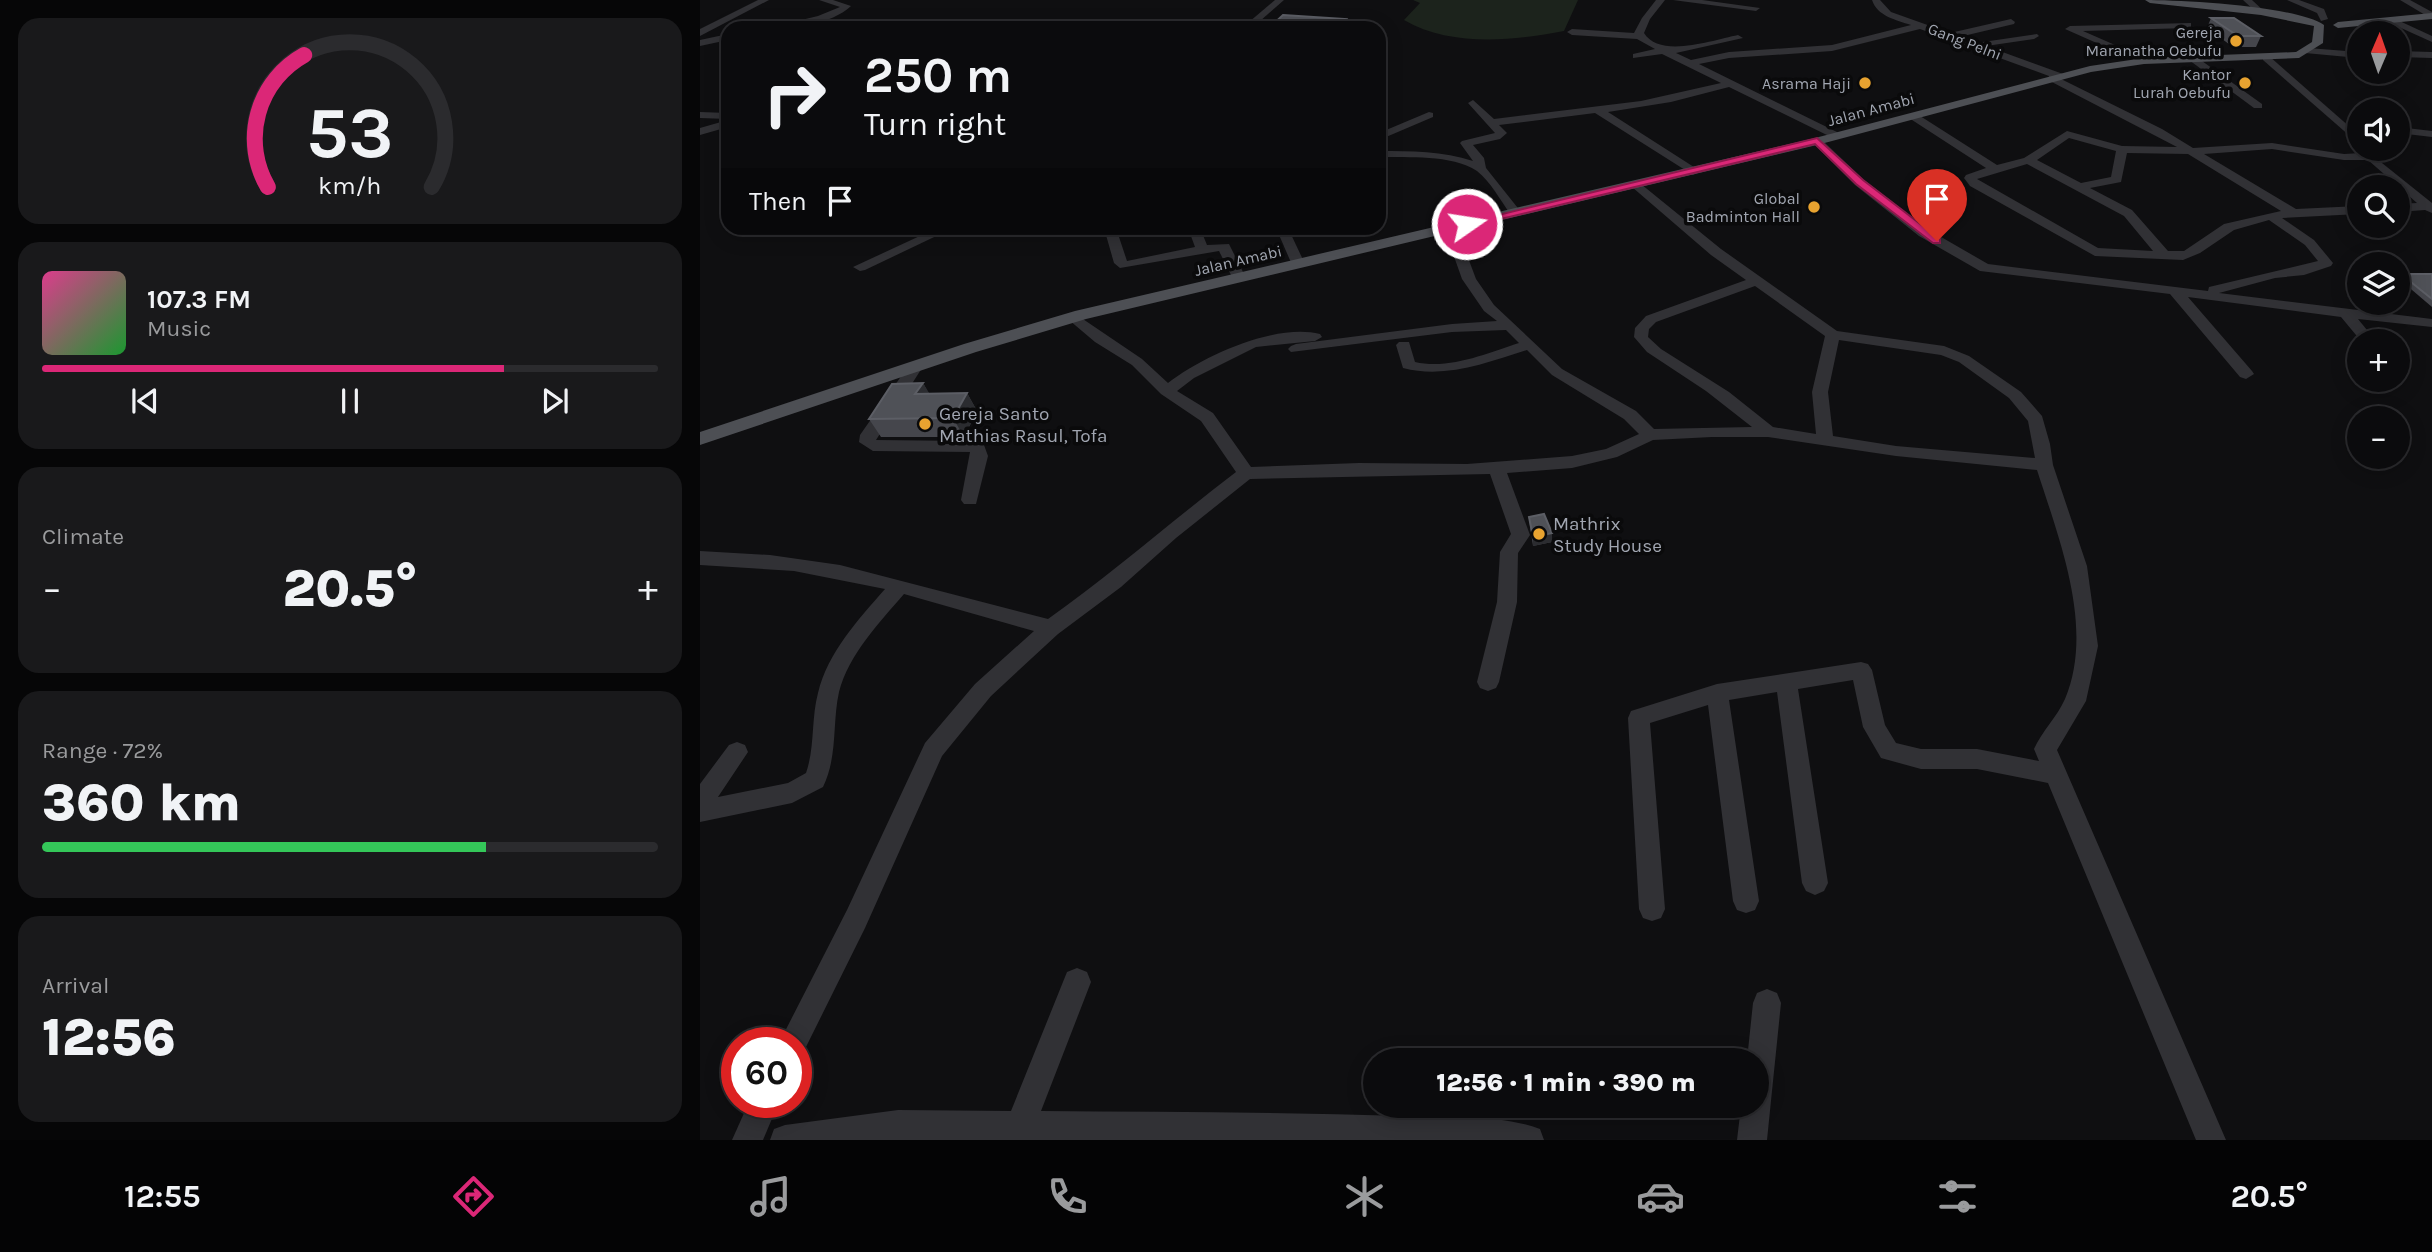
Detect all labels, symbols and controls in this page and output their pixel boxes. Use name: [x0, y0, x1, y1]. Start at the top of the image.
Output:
street label: Gang Pelni: [1925, 19, 2004, 64]
north arrow: [2347, 21, 2410, 84]
map controls: [2347, 21, 2410, 469]
place label: Gereja Maranatha Oebufu: [2085, 23, 2222, 60]
marker: Gereja Maranatha Oebufu: [2228, 33, 2244, 49]
text: 250 m: [864, 47, 1012, 104]
icon: right: [749, 49, 840, 140]
place label: Kantor Lurah Oebufu: [2133, 65, 2231, 102]
place label: Asrama Haji: [1762, 74, 1851, 93]
marker: Asrama Haji: [1857, 75, 1873, 91]
marker: Kantor Lurah Oebufu: [2237, 75, 2253, 91]
street label: Jalan Amabi: [1826, 89, 1917, 130]
text: 53: [306, 91, 394, 176]
button: sound: [2347, 98, 2410, 161]
text: Turn right: [864, 106, 1006, 143]
pin: [1907, 169, 1967, 241]
text: km/h: [318, 171, 382, 200]
button: search: [2347, 175, 2410, 238]
icon: arrive: [1918, 180, 1956, 218]
icon: arrive: [821, 182, 859, 220]
text: Then: [749, 186, 807, 217]
position arrow: [1430, 187, 1504, 261]
place label: Global Badminton Hall: [1686, 189, 1800, 226]
marker: Global Badminton Hall: [1806, 199, 1822, 215]
street label: Jalan Amabi: [1193, 241, 1284, 280]
button: layers: [2347, 252, 2410, 315]
text: 107.3 FM: [147, 284, 251, 315]
text: Music: [147, 315, 211, 342]
button: +: [2347, 329, 2410, 392]
icon: previous: [126, 382, 164, 420]
icon: pause: [331, 382, 369, 420]
icon: next: [536, 382, 574, 420]
place label: Gereja Santo Mathias Rasul, Tofa: [939, 403, 1108, 447]
button: −: [2347, 406, 2410, 469]
marker: Gereja Santo Mathias Rasul, Tofa: [917, 416, 933, 432]
place label: Mathrix Study House: [1553, 513, 1662, 557]
text: Climate: [42, 523, 124, 550]
marker: Mathrix Study House: [1531, 526, 1547, 542]
text: 20.5°: [282, 558, 418, 619]
text: −: [42, 566, 62, 611]
text: +: [638, 566, 658, 611]
text: Range · 72%: [42, 737, 163, 764]
text: 360 km: [42, 772, 241, 833]
text: Arrival: [42, 972, 109, 999]
text: 12:56: [42, 1007, 176, 1068]
speed limit sign: 60: [721, 1027, 812, 1118]
text: 12:56 · 1 min · 390 m: [1436, 1067, 1696, 1098]
icon: directions: [449, 1172, 498, 1221]
icon: music: [746, 1172, 795, 1221]
icon: phone: [1043, 1172, 1092, 1221]
icon: climate: [1340, 1172, 1389, 1221]
icon: car: [1636, 1172, 1685, 1221]
icon: filters: [1933, 1172, 1982, 1221]
text: 12:55: [124, 1178, 201, 1215]
text: 20.5°: [2230, 1178, 2308, 1215]

